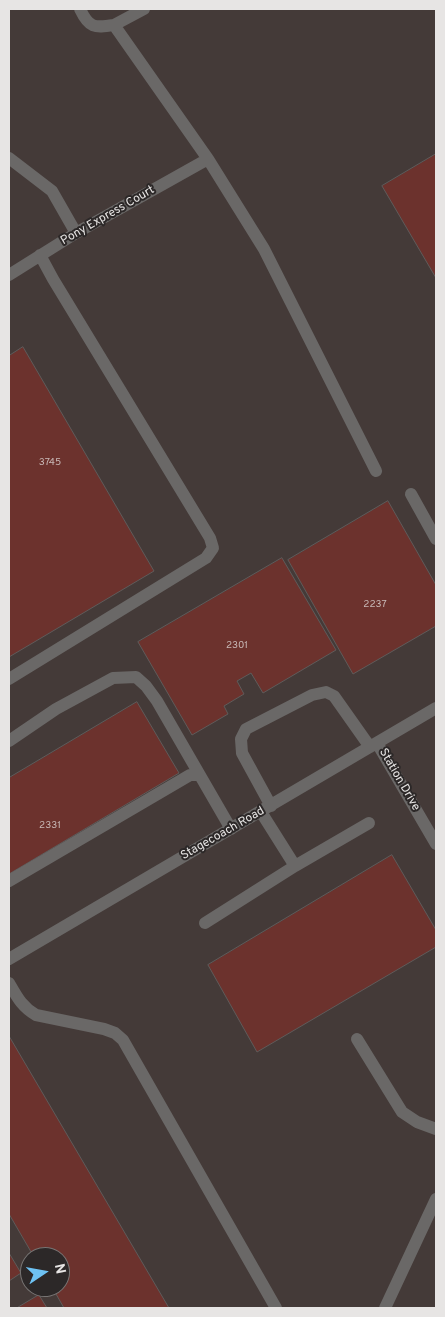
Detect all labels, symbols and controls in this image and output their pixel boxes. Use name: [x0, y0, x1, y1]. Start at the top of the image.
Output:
street label: Pony Express Court: [59, 183, 157, 249]
house number: 3745: [39, 457, 61, 469]
house number: 2237: [363, 599, 387, 611]
house number: 2301: [226, 640, 248, 652]
street label: Station Drive: [375, 746, 423, 814]
street label: Stagecoach Road: [179, 804, 267, 864]
house number: 2331: [39, 820, 61, 832]
north arrow: [20, 1247, 70, 1297]
text: N: [50, 1262, 69, 1276]

